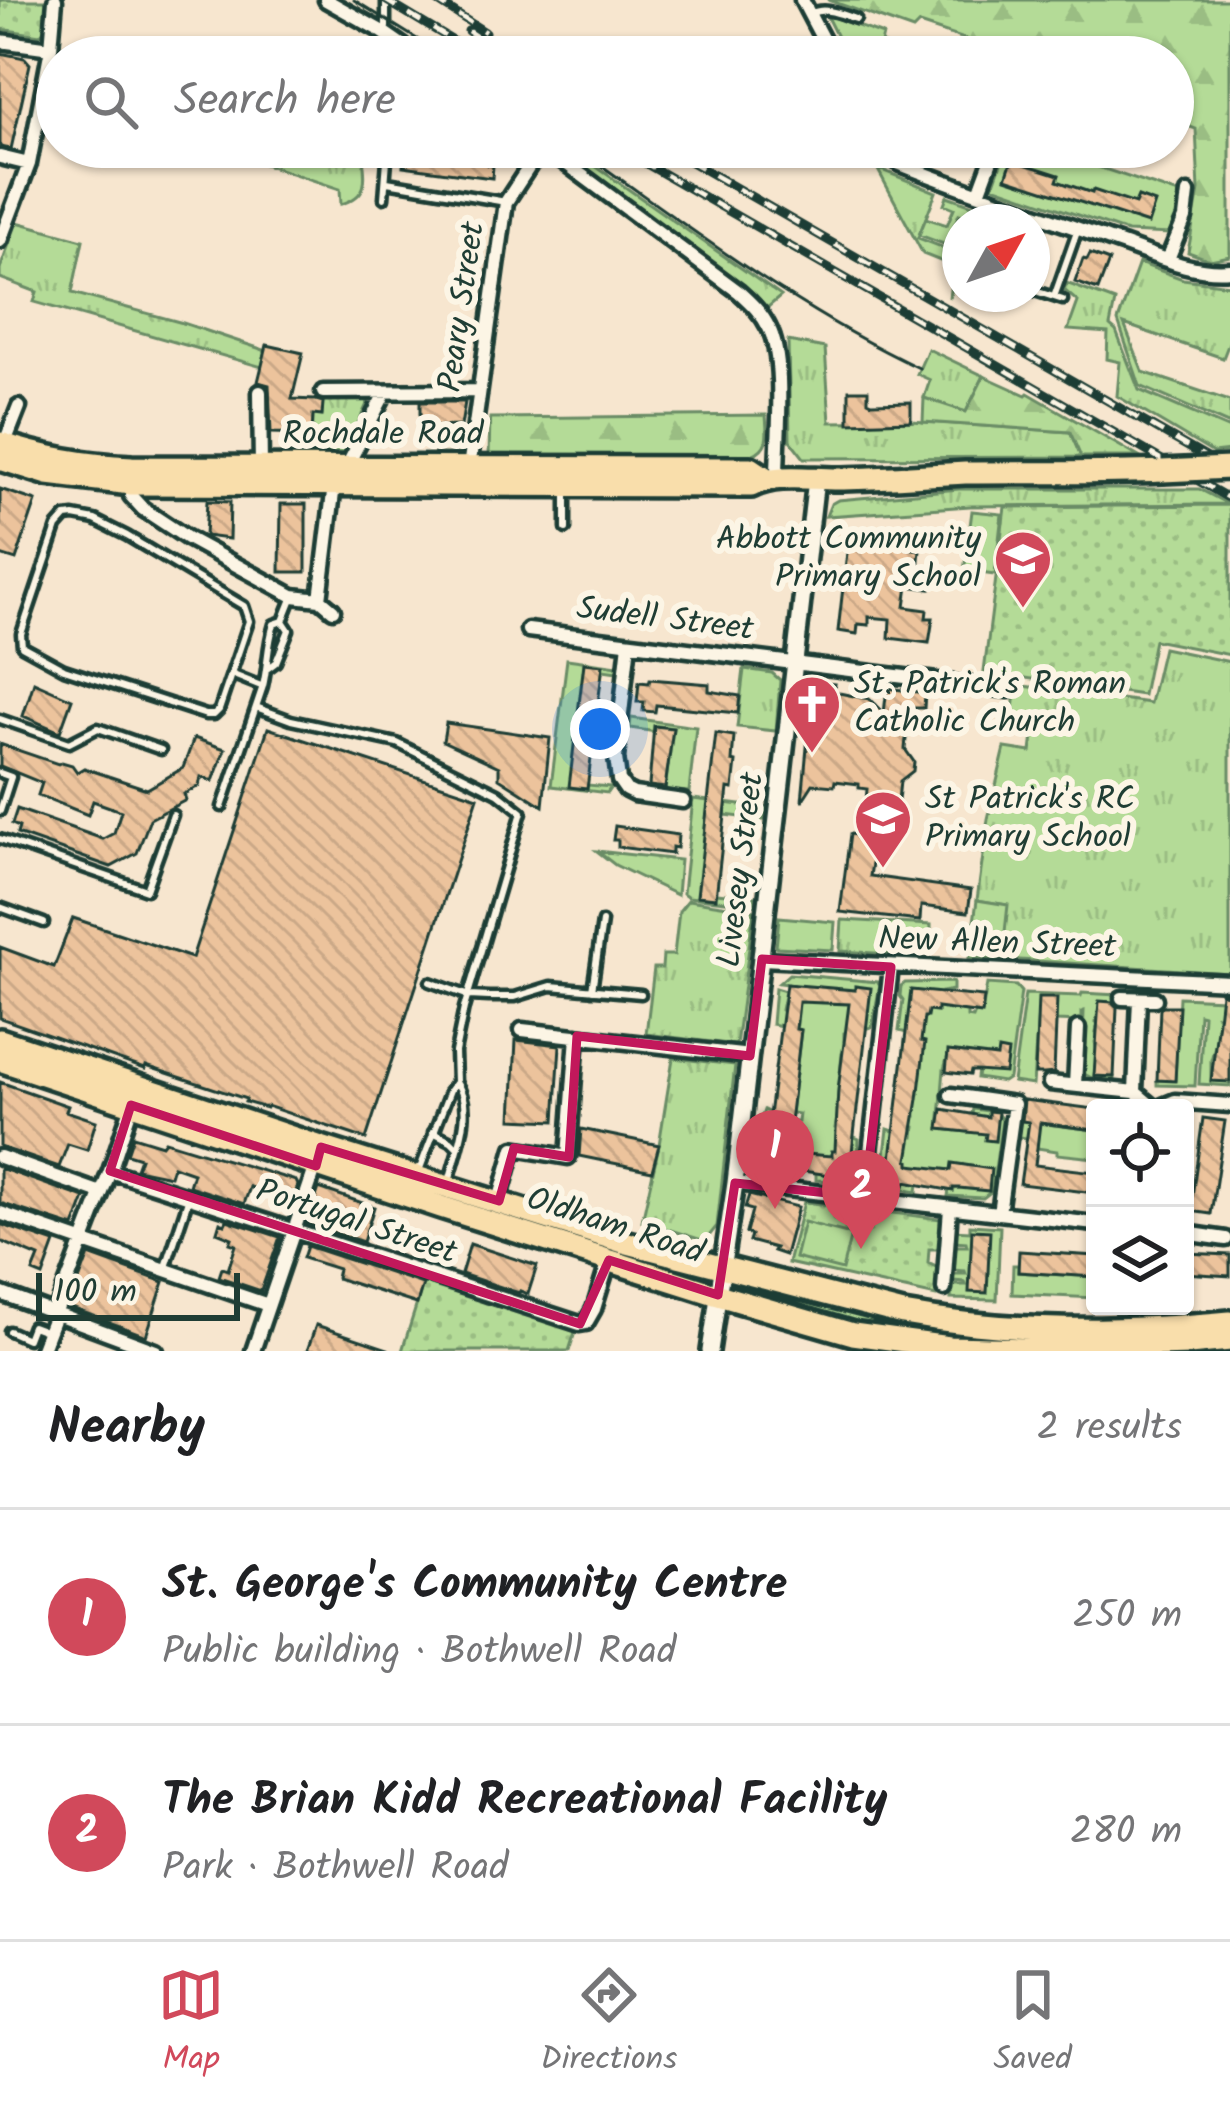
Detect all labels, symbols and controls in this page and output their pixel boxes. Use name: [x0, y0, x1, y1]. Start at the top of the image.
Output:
search box: [36, 36, 1194, 168]
text: Search here: [174, 66, 396, 138]
icon: search: [78, 69, 144, 135]
north arrow: [942, 204, 1050, 312]
street label: Peary Street: [425, 217, 501, 396]
street label: Rochdale Road: [283, 409, 485, 462]
place label: Abbott Community Primary School: [716, 514, 982, 605]
school or university icon: Abbott Community Primary School: [992, 528, 1054, 610]
street label: Sudell Street: [574, 583, 758, 657]
place label: St. Patrick's Roman Catholic Church: [854, 659, 1126, 750]
church icon: St. Patrick's Roman Catholic Church: [781, 673, 843, 755]
your location: [570, 699, 630, 759]
street label: Livesey Street: [704, 768, 780, 970]
place label: St Patrick's RC Primary School: [925, 774, 1135, 865]
school or university icon: St Patrick's RC Primary School: [852, 788, 914, 870]
street label: New Allen Street: [877, 913, 1118, 975]
map controls: [1086, 1099, 1194, 1315]
button: locate: [1086, 1099, 1194, 1207]
pin: 1: [736, 1110, 814, 1209]
pin: 2: [822, 1150, 900, 1249]
street label: Portugal Street: [249, 1166, 465, 1281]
street label: Oldham Road: [519, 1173, 712, 1281]
button: layers: [1086, 1207, 1194, 1315]
scale bar: [36, 1267, 240, 1320]
text: 100 m: [54, 1267, 137, 1320]
text: Nearby: [48, 1389, 205, 1470]
text: 2 results: [1037, 1398, 1182, 1460]
text: St. George's Community Centre: [162, 1550, 787, 1622]
text: 1: [81, 1586, 93, 1648]
text: 250 m: [1072, 1586, 1182, 1648]
text: Public building · Bothwell Road: [162, 1622, 676, 1684]
text: The Brian Kidd Recreational Facility: [162, 1766, 887, 1838]
text: 2: [76, 1802, 98, 1864]
text: 280 m: [1070, 1802, 1182, 1864]
text: Park · Bothwell Road: [162, 1838, 508, 1900]
tab: Map: [158, 1962, 224, 2087]
tab: Directions: [540, 1962, 677, 2087]
tab: Saved: [994, 1962, 1072, 2087]

